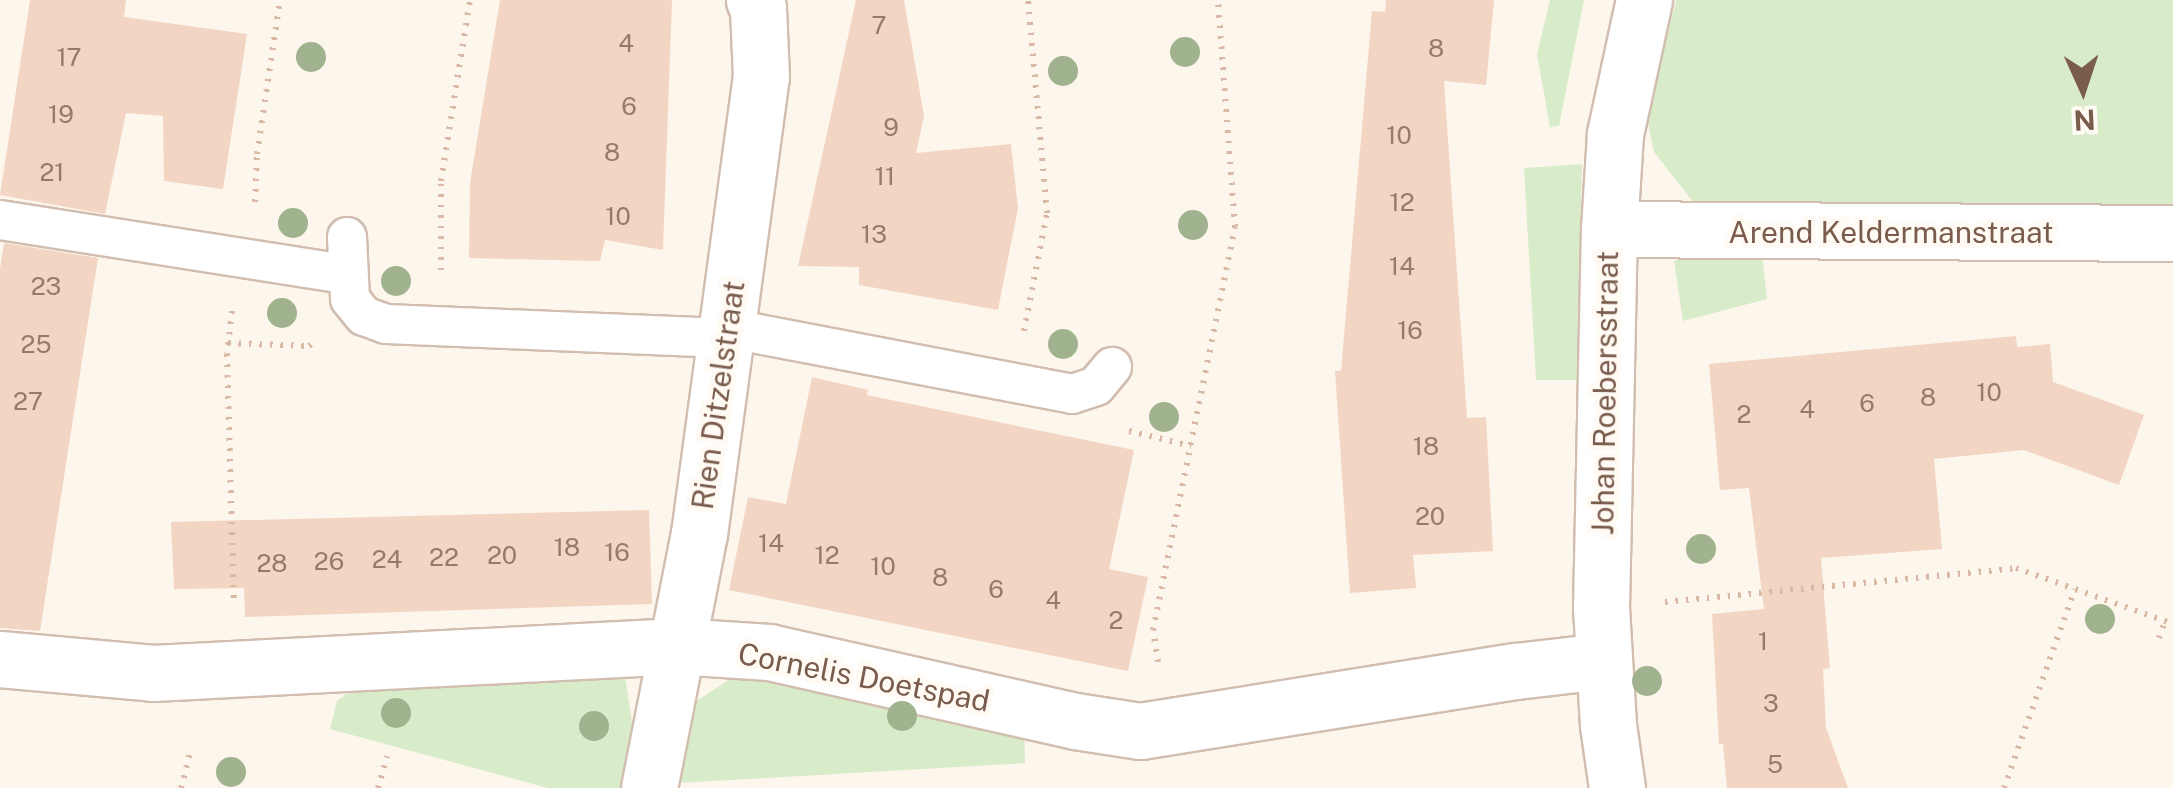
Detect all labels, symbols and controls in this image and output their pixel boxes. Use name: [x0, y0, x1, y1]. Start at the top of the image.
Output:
house number: 7: [871, 10, 887, 40]
house number: 4: [618, 28, 634, 58]
house number: 8: [1428, 33, 1444, 63]
north arrow: [2033, 40, 2133, 140]
house number: 17: [56, 42, 82, 72]
house number: 6: [621, 91, 637, 121]
house number: 19: [48, 99, 74, 129]
text: N: [2073, 103, 2096, 138]
house number: 9: [883, 112, 899, 142]
house number: 10: [1386, 120, 1412, 150]
house number: 8: [604, 137, 620, 167]
house number: 21: [39, 157, 65, 187]
house number: 11: [875, 161, 895, 191]
house number: 12: [1389, 187, 1415, 217]
house number: 10: [605, 201, 631, 231]
street label: Arend Keldermanstraat: [1728, 214, 2054, 250]
house number: 13: [861, 219, 887, 249]
house number: 14: [1389, 251, 1415, 281]
street label: Johan Roebersstraat: [1585, 251, 1625, 535]
house number: 23: [31, 271, 61, 301]
street label: Rien Ditzelstraat: [684, 278, 752, 512]
house number: 16: [1397, 315, 1423, 345]
house number: 25: [21, 329, 51, 359]
house number: 10: [1976, 377, 2002, 407]
house number: 8: [1920, 382, 1936, 412]
house number: 27: [13, 386, 43, 416]
house number: 6: [1859, 388, 1875, 418]
house number: 4: [1799, 394, 1815, 424]
house number: 2: [1737, 399, 1751, 429]
house number: 18: [1413, 431, 1439, 461]
house number: 20: [1415, 501, 1445, 531]
house number: 14: [758, 528, 784, 558]
house number: 18: [554, 532, 580, 562]
house number: 16: [604, 537, 630, 567]
house number: 20: [487, 540, 517, 570]
house number: 12: [814, 540, 840, 570]
house number: 22: [429, 542, 459, 572]
house number: 24: [372, 544, 402, 574]
house number: 26: [314, 546, 344, 576]
house number: 28: [256, 548, 288, 578]
house number: 10: [870, 551, 896, 581]
house number: 8: [932, 562, 948, 592]
house number: 6: [988, 574, 1004, 604]
house number: 4: [1045, 585, 1061, 615]
house number: 2: [1109, 605, 1123, 635]
house number: 1: [1758, 626, 1768, 656]
street label: Cornelis Doetspad: [735, 635, 993, 719]
house number: 3: [1763, 688, 1779, 718]
house number: 5: [1767, 749, 1783, 779]

